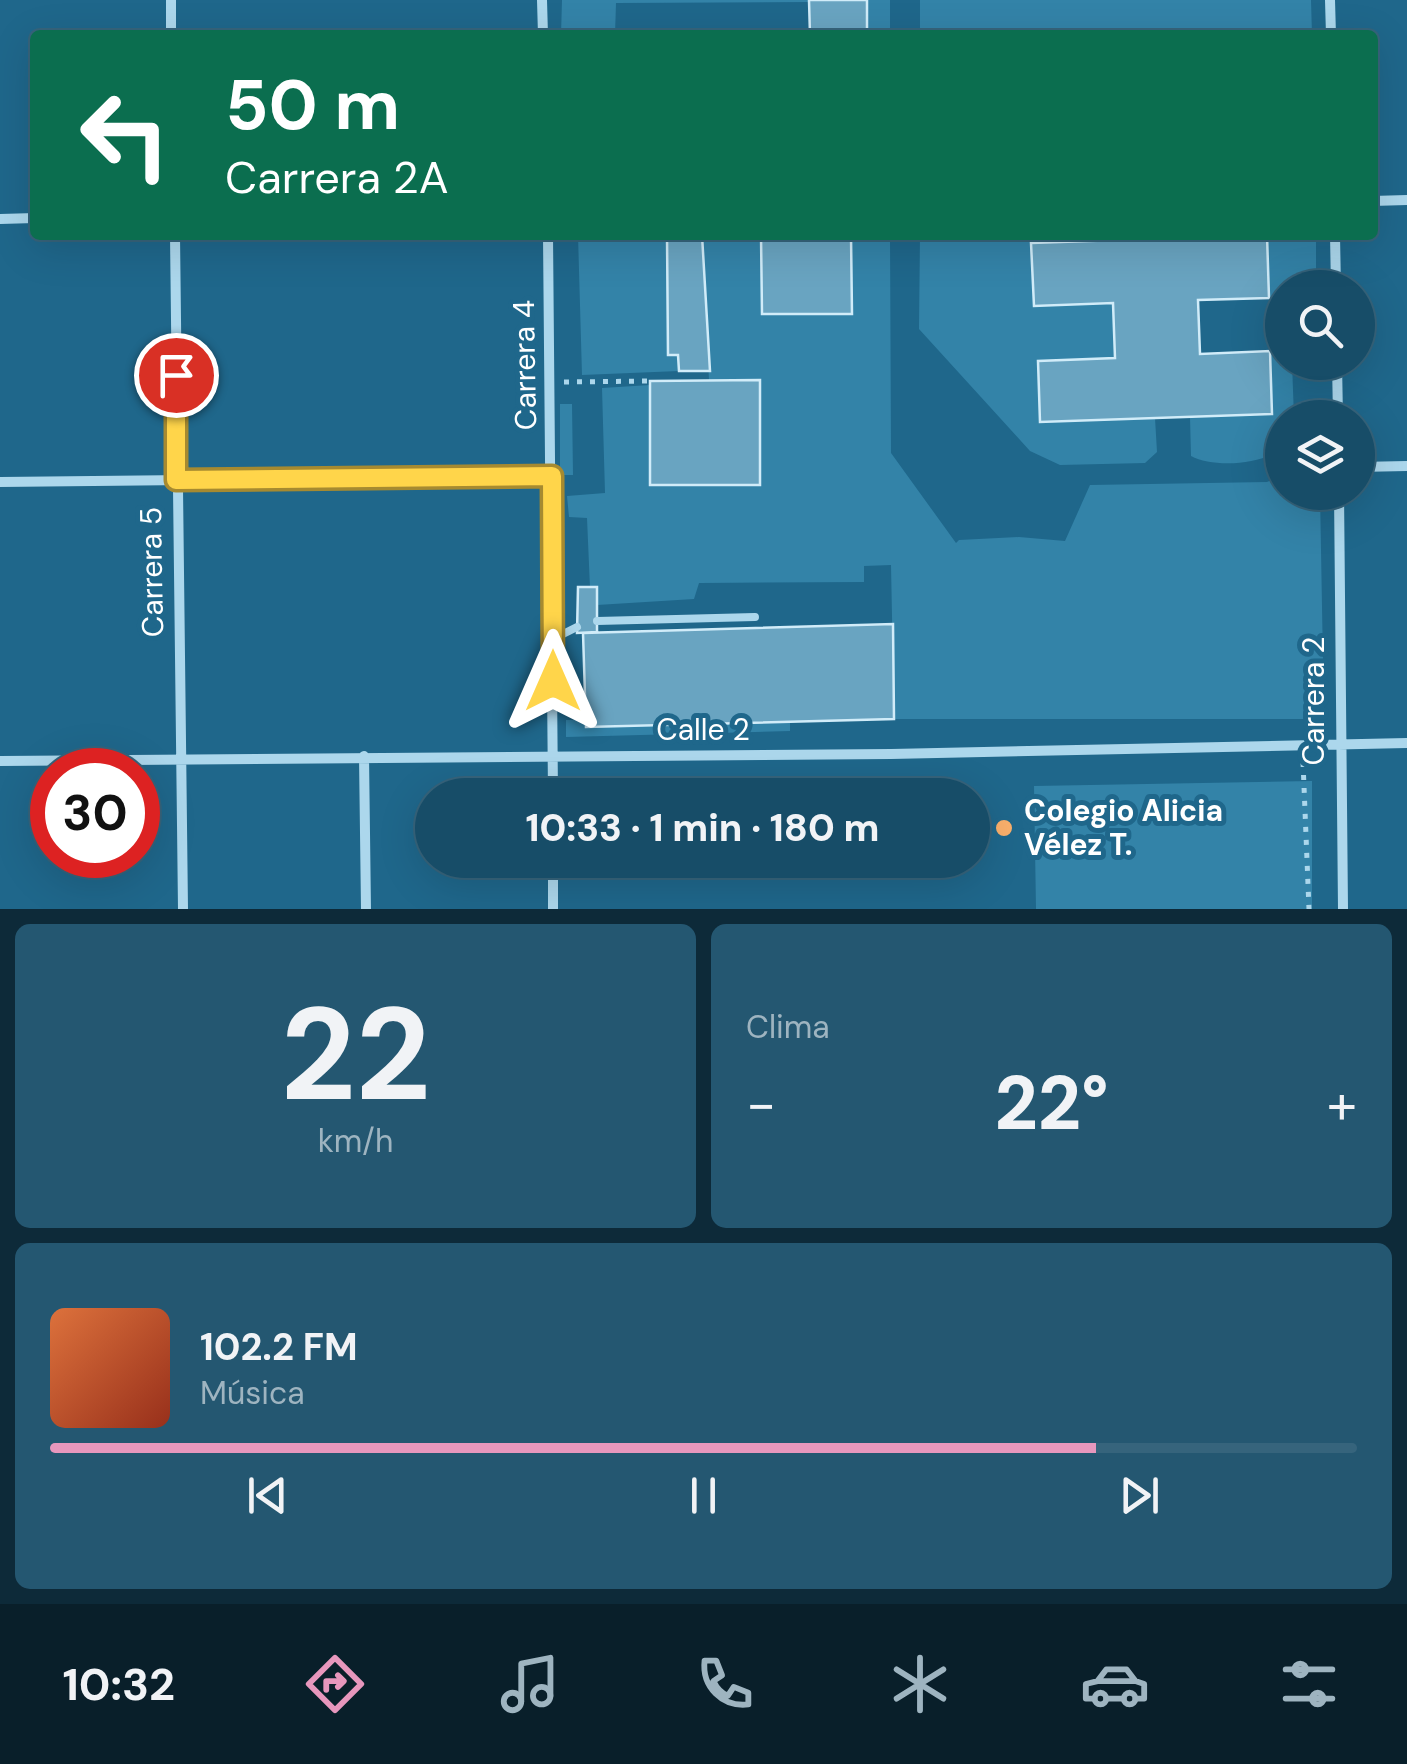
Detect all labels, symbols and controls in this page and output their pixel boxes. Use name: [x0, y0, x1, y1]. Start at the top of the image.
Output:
text: 50 m: [225, 60, 400, 151]
icon: left: [60, 70, 190, 200]
text: Carrera 2A: [225, 148, 449, 207]
map controls: [1265, 270, 1375, 510]
button: search: [1265, 270, 1375, 380]
street label: Carrera 4: [504, 300, 545, 430]
pin: [134, 333, 219, 418]
icon: arrive: [149, 348, 204, 403]
button: layers: [1265, 400, 1375, 510]
street label: Carrera 5: [131, 507, 172, 637]
position arrow: [501, 629, 605, 733]
street label: Carrera 2: [1294, 636, 1333, 766]
street label: Calle 2: [656, 710, 750, 749]
speed limit sign: 30: [30, 748, 160, 878]
place label: Colegio Alicia Vélez T.: [1024, 791, 1223, 864]
text: 10:33 · 1 min · 180 m: [525, 803, 880, 853]
marker: Colegio Alicia Vélez T.: [993, 817, 1015, 839]
text: 22: [280, 970, 431, 1139]
text: Clima: [746, 1006, 830, 1048]
text: 22°: [994, 1055, 1109, 1152]
text: −: [746, 1068, 776, 1140]
text: +: [1327, 1068, 1357, 1140]
text: km/h: [318, 1120, 393, 1162]
text: 102.2 FM: [200, 1322, 358, 1372]
text: Música: [200, 1372, 305, 1414]
icon: previous: [240, 1468, 295, 1523]
icon: pause: [676, 1468, 731, 1523]
icon: next: [1112, 1468, 1167, 1523]
icon: directions: [300, 1649, 370, 1719]
icon: music: [495, 1649, 565, 1719]
icon: phone: [690, 1649, 760, 1719]
icon: climate: [885, 1649, 955, 1719]
icon: car: [1080, 1649, 1150, 1719]
icon: filters: [1274, 1649, 1344, 1719]
text: 10:32: [62, 1655, 175, 1714]

